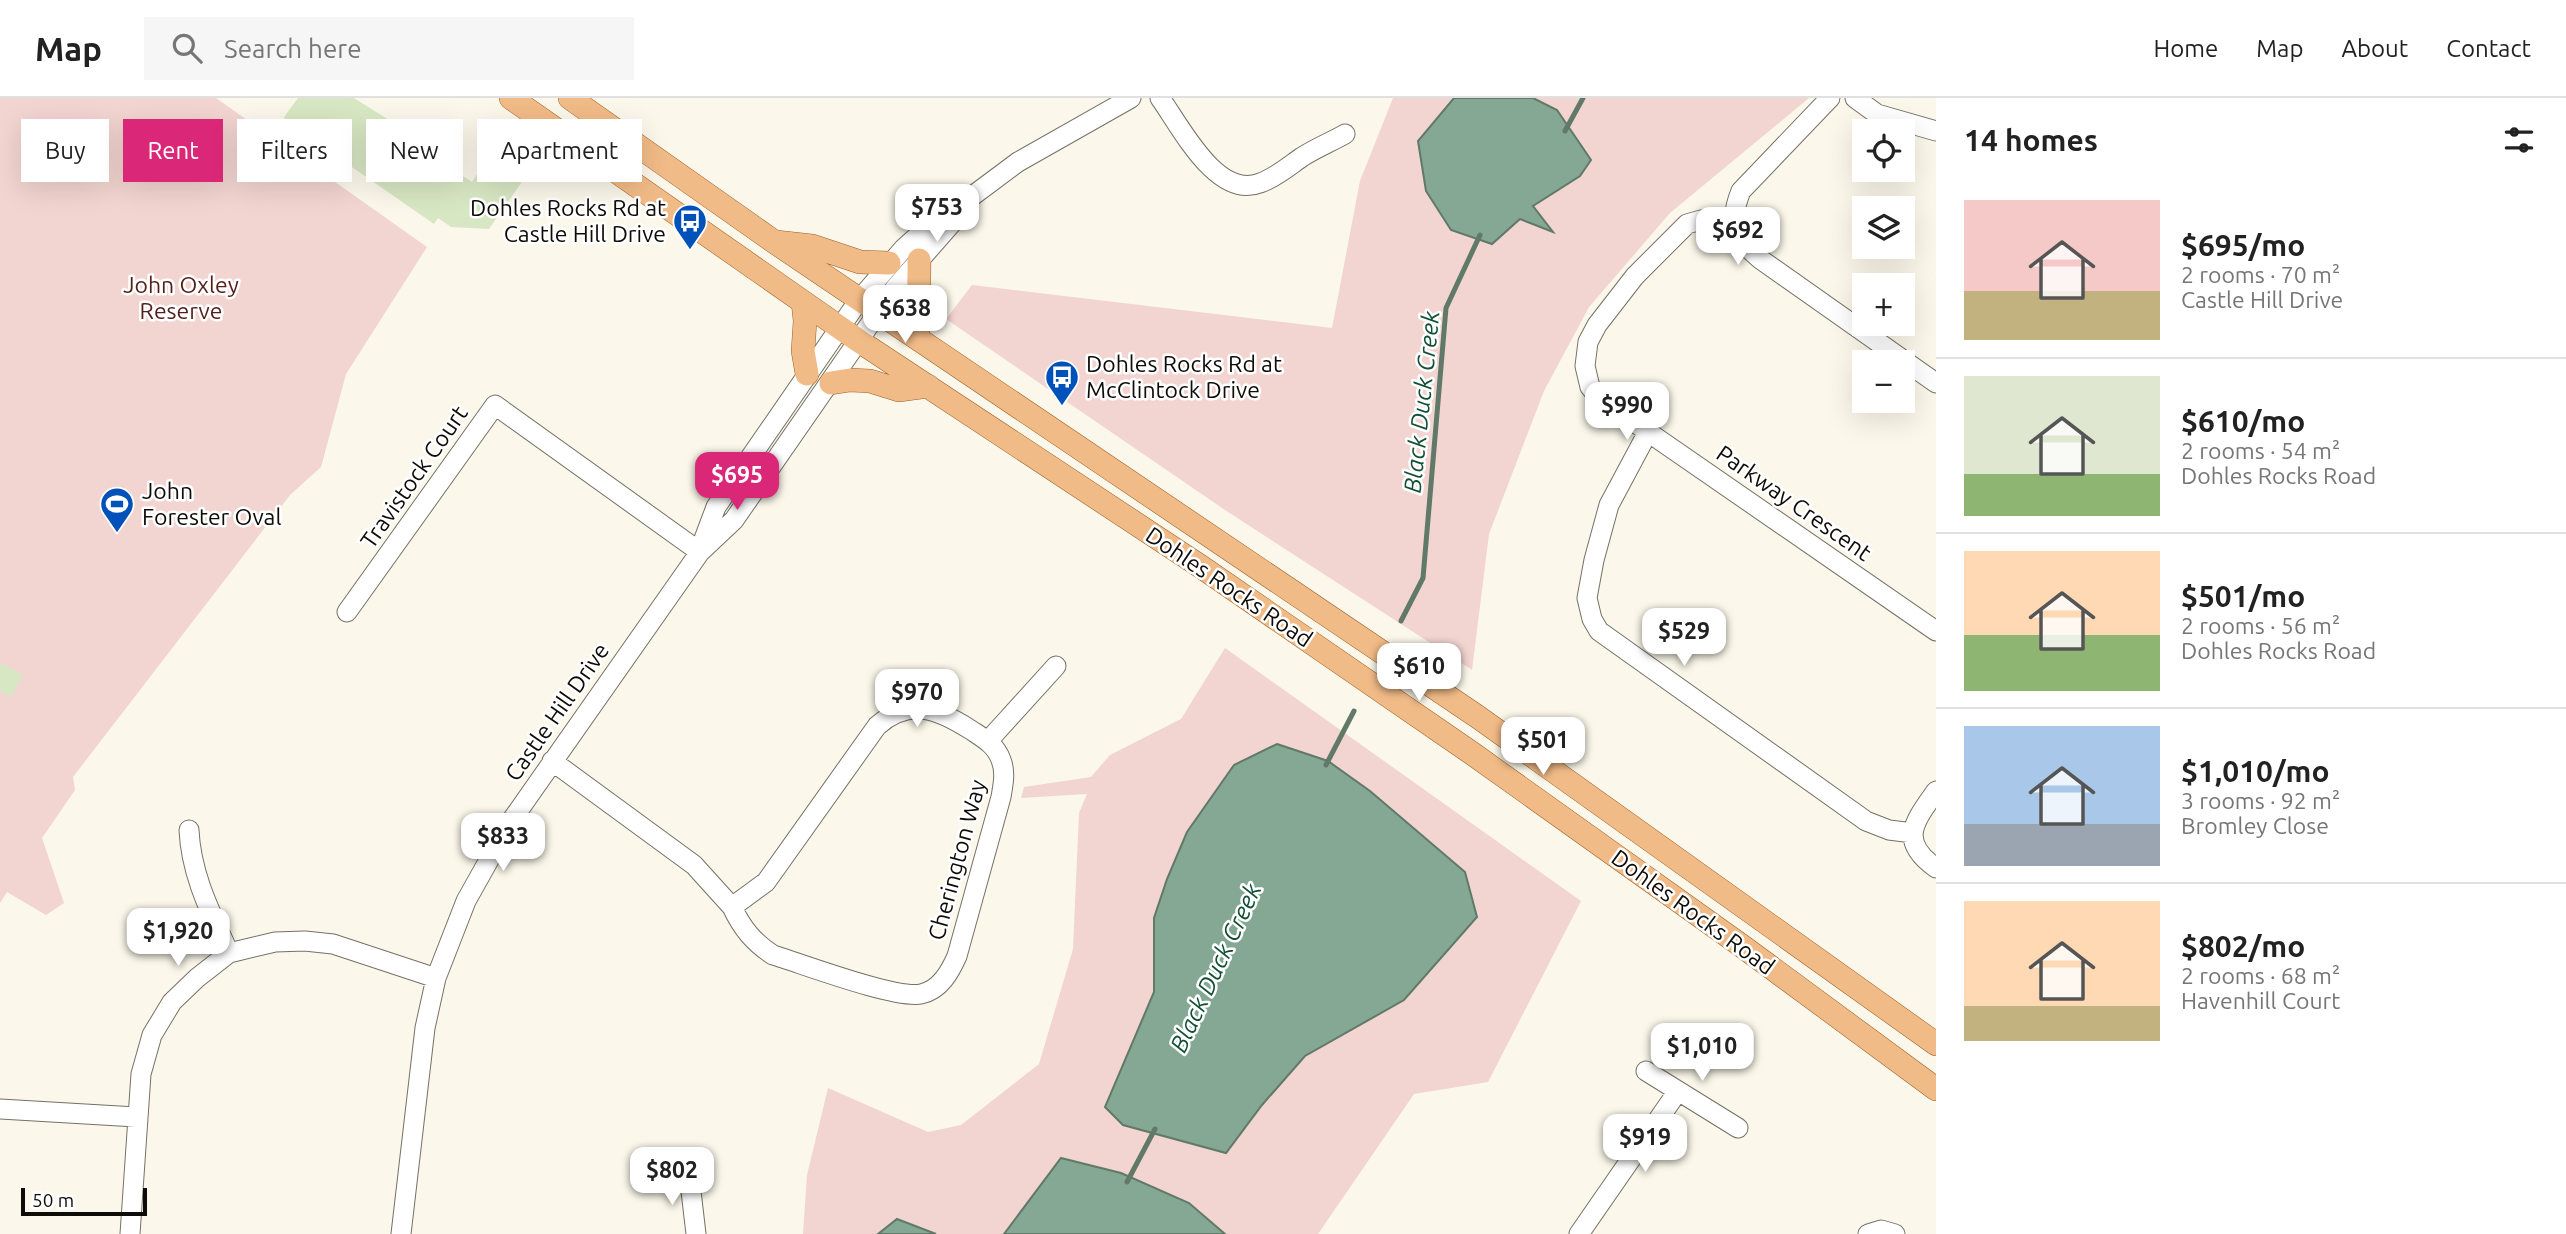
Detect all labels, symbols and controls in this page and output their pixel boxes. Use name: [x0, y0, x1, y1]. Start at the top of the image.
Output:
search box: [144, 17, 634, 80]
icon: search: [168, 29, 206, 67]
text: Map: [35, 30, 102, 67]
text: Search here: [224, 34, 362, 63]
text: Home: [2153, 35, 2218, 62]
text: Map: [2256, 35, 2303, 62]
text: About: [2341, 35, 2408, 62]
text: Contact: [2446, 35, 2531, 62]
chip: Buy: [21, 119, 109, 182]
chip: Rent: [123, 119, 223, 182]
chip: Filters: [237, 119, 352, 182]
chip: New: [366, 119, 463, 182]
chip: Apartment: [477, 119, 642, 182]
map controls: [1852, 119, 1915, 413]
button: locate: [1852, 119, 1915, 182]
icon: filters: [2500, 121, 2538, 159]
text: 14 homes: [1964, 123, 2098, 157]
pin: $753: [896, 184, 978, 244]
text: $753: [911, 194, 963, 219]
place label: Dohles Rocks Rd at Castle Hill Drive: [470, 195, 666, 246]
button: layers: [1852, 196, 1915, 259]
bus stop icon: Dohles Rocks Rd at Castle Hill Drive: [671, 202, 709, 251]
pin: $692: [1697, 208, 1779, 267]
text: $692: [1712, 217, 1764, 242]
icon: home: [2020, 228, 2104, 312]
text: $695/mo: [2181, 228, 2305, 262]
text: 2 rooms · 70 m²: [2181, 262, 2340, 287]
park label: John Oxley Reserve: [123, 272, 239, 323]
button: +: [1852, 273, 1915, 336]
pin: $638: [864, 286, 946, 345]
text: Castle Hill Drive: [2181, 287, 2343, 312]
text: $638: [879, 295, 931, 320]
water label: Black Duck Creek: [1399, 309, 1445, 494]
button: −: [1852, 350, 1915, 413]
place label: Dohles Rocks Rd at McClintock Drive: [1086, 351, 1282, 402]
bus stop icon: Dohles Rocks Rd at McClintock Drive: [1043, 358, 1081, 407]
pin: $990: [1586, 382, 1668, 442]
text: $990: [1601, 392, 1653, 417]
street label: Travistock Court: [355, 401, 472, 553]
icon: home: [2020, 404, 2104, 488]
text: $610/mo: [2181, 404, 2305, 438]
text: 2 rooms · 54 m²: [2181, 438, 2340, 463]
street label: Parkway Crescent: [1712, 440, 1876, 565]
pin: $695: [696, 452, 778, 512]
text: $695: [711, 462, 763, 487]
text: Dohles Rocks Road: [2181, 463, 2376, 488]
place label: John Forester Oval: [142, 478, 281, 529]
sports icon: John Forester Oval: [98, 485, 136, 534]
street label: Dohles Rocks Road: [1141, 522, 1317, 652]
icon: home: [2020, 579, 2104, 663]
text: $501/mo: [2181, 579, 2305, 613]
pin: $529: [1643, 608, 1725, 668]
text: 2 rooms · 56 m²: [2181, 613, 2340, 638]
text: $529: [1658, 618, 1710, 643]
street label: Castle Hill Drive: [500, 638, 613, 785]
text: Dohles Rocks Road: [2181, 638, 2376, 663]
pin: $610: [1378, 644, 1460, 703]
text: $610: [1393, 653, 1445, 678]
pin: $970: [876, 670, 958, 729]
text: $970: [891, 679, 943, 704]
pin: $501: [1502, 718, 1584, 777]
text: $501: [1517, 727, 1569, 752]
icon: home: [2020, 754, 2104, 838]
text: $1,010/mo: [2181, 754, 2330, 788]
street label: Cherington Way: [923, 777, 990, 943]
text: 3 rooms · 92 m²: [2181, 788, 2340, 813]
text: Bromley Close: [2181, 813, 2329, 838]
pin: $833: [462, 814, 544, 873]
text: $833: [477, 823, 529, 848]
street label: Dohles Rocks Road: [1607, 844, 1780, 979]
water label: Black Duck Creek: [1165, 879, 1267, 1056]
pin: $1,920: [121, 908, 235, 968]
text: $1,920: [143, 918, 213, 943]
icon: home: [2020, 929, 2104, 1013]
text: $802/mo: [2181, 929, 2305, 963]
text: 2 rooms · 68 m²: [2181, 963, 2340, 988]
text: Havenhill Court: [2181, 988, 2340, 1013]
pin: $1,010: [1645, 1024, 1759, 1083]
text: $1,010: [1667, 1033, 1737, 1058]
pin: $919: [1604, 1114, 1686, 1174]
text: $919: [1619, 1124, 1671, 1149]
pin: $802: [631, 1148, 713, 1207]
text: $802: [646, 1157, 698, 1182]
scale bar: [21, 1185, 147, 1217]
text: 50 m: [32, 1189, 74, 1211]

